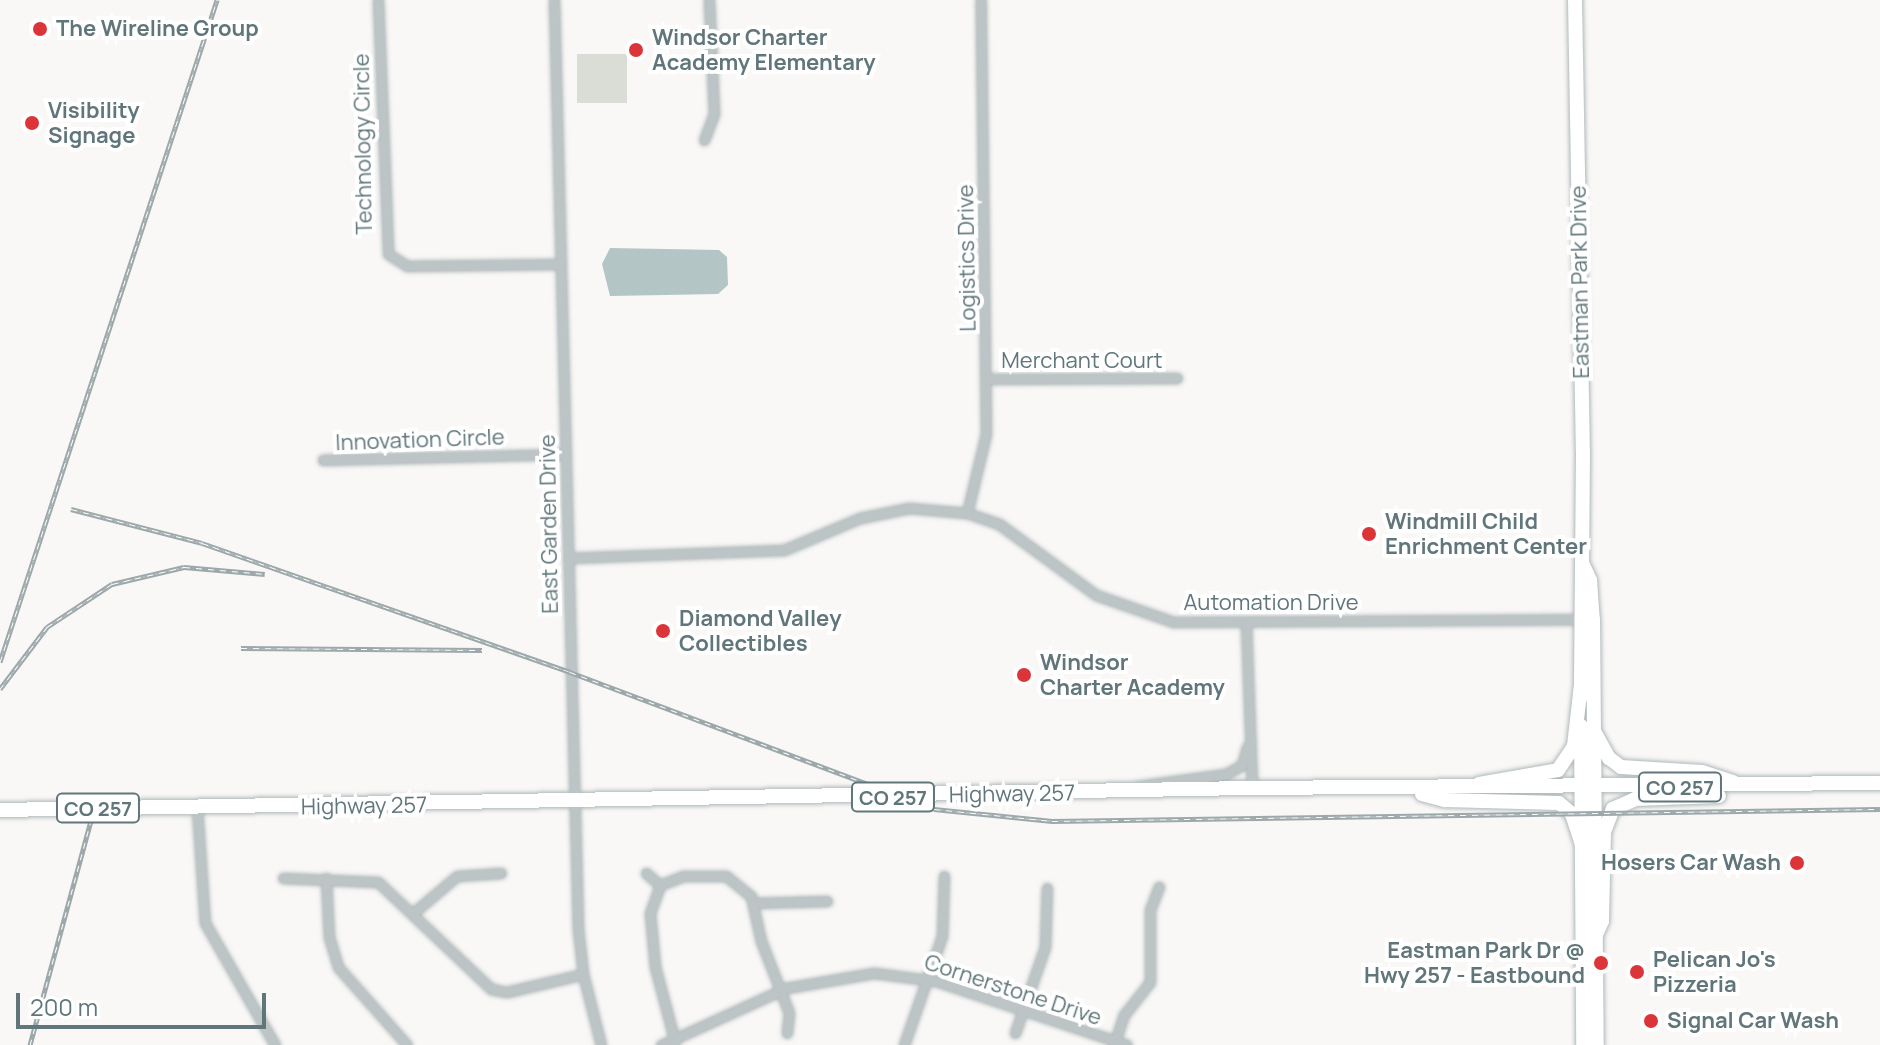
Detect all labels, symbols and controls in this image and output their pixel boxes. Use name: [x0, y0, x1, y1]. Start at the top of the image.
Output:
place label: The Wireline Group: [56, 16, 259, 42]
marker: The Wireline Group: [31, 20, 49, 38]
place label: Windsor Charter Academy Elementary: [652, 24, 876, 76]
marker: Windsor Charter Academy Elementary: [627, 41, 645, 59]
street label: Technology Circle: [348, 53, 378, 235]
place label: Visibility Signage: [48, 97, 139, 148]
marker: Visibility Signage: [23, 114, 41, 132]
street label: Logistics Drive: [953, 184, 981, 332]
street label: Eastman Park Drive: [1565, 185, 1595, 379]
street label: Merchant Court: [1001, 348, 1163, 374]
street label: Innovation Circle: [335, 424, 505, 456]
street label: East Garden Drive: [534, 434, 564, 614]
place label: Windmill Child Enrichment Center: [1385, 508, 1587, 560]
marker: Windmill Child Enrichment Center: [1360, 525, 1378, 543]
street label: Automation Drive: [1183, 590, 1359, 616]
place label: Diamond Valley Collectibles: [679, 605, 841, 656]
marker: Diamond Valley Collectibles: [654, 622, 672, 640]
place label: Windsor Charter Academy: [1040, 649, 1225, 700]
marker: Windsor Charter Academy: [1015, 666, 1033, 684]
road number: CO 257: [1636, 771, 1724, 803]
street label: Highway 257: [949, 780, 1075, 808]
road number: CO 257: [849, 781, 937, 813]
road number: CO 257: [54, 792, 142, 824]
street label: Highway 257: [301, 792, 427, 820]
place label: Hosers Car Wash: [1601, 850, 1781, 876]
marker: Hosers Car Wash: [1788, 854, 1806, 872]
place label: Eastman Park Dr @ Hwy 257 - Eastbound: [1364, 937, 1585, 988]
place label: Pelican Jo's Pizzeria: [1653, 946, 1776, 998]
street label: Cornerstone Drive: [921, 949, 1105, 1031]
marker: Eastman Park Dr @ Hwy 257 - Eastbound: [1592, 954, 1610, 972]
marker: Pelican Jo's Pizzeria: [1628, 963, 1646, 981]
scale bar: [20, 977, 270, 1027]
text: 200 m: [30, 990, 98, 1023]
place label: Signal Car Wash: [1667, 1008, 1839, 1034]
marker: Signal Car Wash: [1642, 1012, 1660, 1030]

